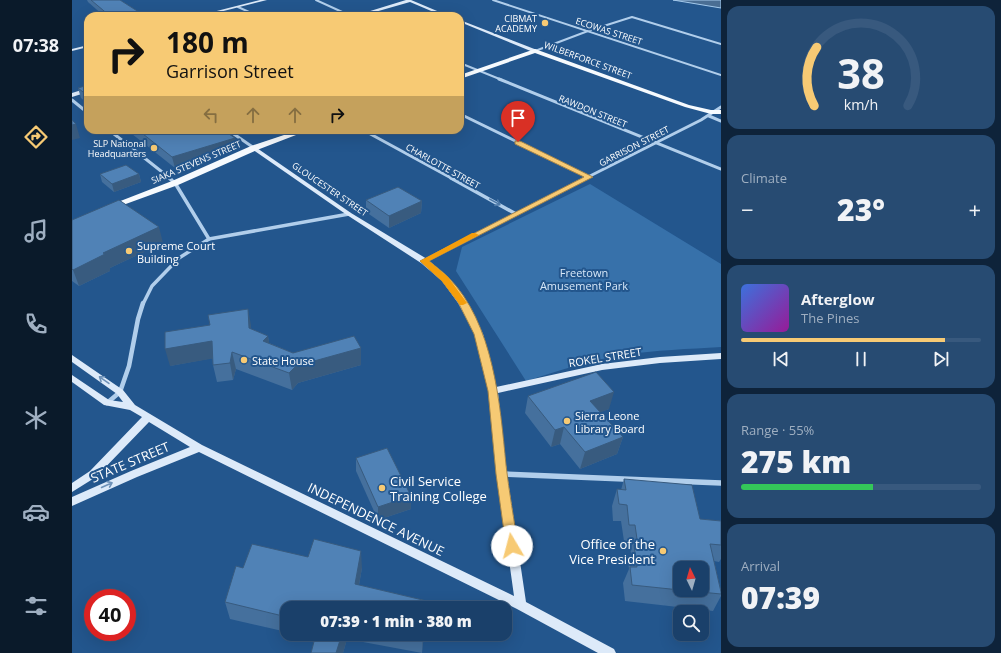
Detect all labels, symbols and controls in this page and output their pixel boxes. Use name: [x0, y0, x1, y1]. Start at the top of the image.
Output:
place label: CIBMAT ACADEMY: [495, 12, 538, 35]
street label: ECOWAS STREET: [574, 14, 644, 48]
marker: CIBMAT ACADEMY: [540, 18, 550, 28]
text: 180 m: [166, 23, 249, 61]
icon: right: [100, 28, 152, 80]
text: 07:38: [13, 33, 59, 57]
street label: WILBERFORCE STREET: [542, 38, 634, 82]
text: 38: [837, 45, 885, 101]
text: Garrison Street: [166, 59, 294, 83]
street label: RAWDON STREET: [557, 91, 629, 131]
text: km/h: [844, 94, 878, 113]
pin: [501, 101, 535, 142]
icon: left: [200, 104, 222, 126]
icon: ahead: [242, 104, 264, 126]
icon: ahead: [284, 104, 306, 126]
icon: right: [326, 104, 348, 126]
icon: arrive: [507, 107, 529, 129]
icon: directions: [22, 123, 50, 151]
street label: GARRISON STREET: [597, 123, 671, 169]
place label: SLP National Headquarters: [88, 137, 146, 160]
street label: SIAKA STEVENS STREET: [149, 137, 243, 187]
street label: CHARLOTTE STREET: [404, 140, 482, 192]
marker: SLP National Headquarters: [149, 143, 159, 153]
street label: GLOUCESTER STREET: [290, 159, 370, 219]
text: Climate: [741, 169, 787, 187]
text: 23°: [837, 189, 885, 230]
text: −: [741, 194, 754, 224]
text: +: [968, 194, 981, 224]
one-way arrow: [489, 199, 501, 207]
icon: music: [22, 217, 50, 245]
place label: Supreme Court Building: [137, 238, 215, 266]
marker: Supreme Court Building: [124, 246, 134, 256]
park label: Freetown Amusement Park: [540, 265, 628, 293]
text: Afterglow: [801, 289, 875, 309]
text: The Pines: [801, 309, 859, 327]
icon: phone: [22, 310, 50, 338]
street label: ROKEL STREET: [567, 344, 643, 370]
icon: previous: [770, 348, 792, 370]
icon: pause: [850, 348, 872, 370]
icon: next: [930, 348, 952, 370]
place label: State House: [252, 353, 314, 368]
marker: State House: [239, 355, 249, 365]
one-way arrow: [99, 376, 110, 385]
icon: climate: [22, 404, 50, 432]
place label: Sierra Leone Library Board: [575, 408, 645, 436]
marker: Sierra Leone Library Board: [562, 416, 572, 426]
text: Range · 55%: [741, 421, 814, 439]
street label: STATE STREET: [88, 437, 173, 487]
text: 275 km: [741, 441, 851, 482]
place label: Civil Service Training College: [390, 472, 487, 505]
street label: INDEPENDENCE AVENUE: [305, 478, 447, 560]
one-way arrow: [101, 481, 113, 489]
marker: Civil Service Training College: [377, 483, 387, 493]
icon: car: [22, 498, 50, 526]
position arrow: [491, 525, 533, 567]
place label: Office of the Vice President: [569, 535, 655, 568]
marker: Office of the Vice President: [658, 546, 668, 556]
text: Arrival: [741, 557, 780, 575]
north arrow: [673, 561, 709, 597]
map controls: [673, 561, 709, 641]
text: 07:39: [741, 577, 820, 618]
speed limit sign: 40: [84, 589, 136, 641]
icon: filters: [22, 592, 50, 620]
button: search: [673, 605, 709, 641]
text: 07:39 · 1 min · 380 m: [320, 611, 472, 631]

